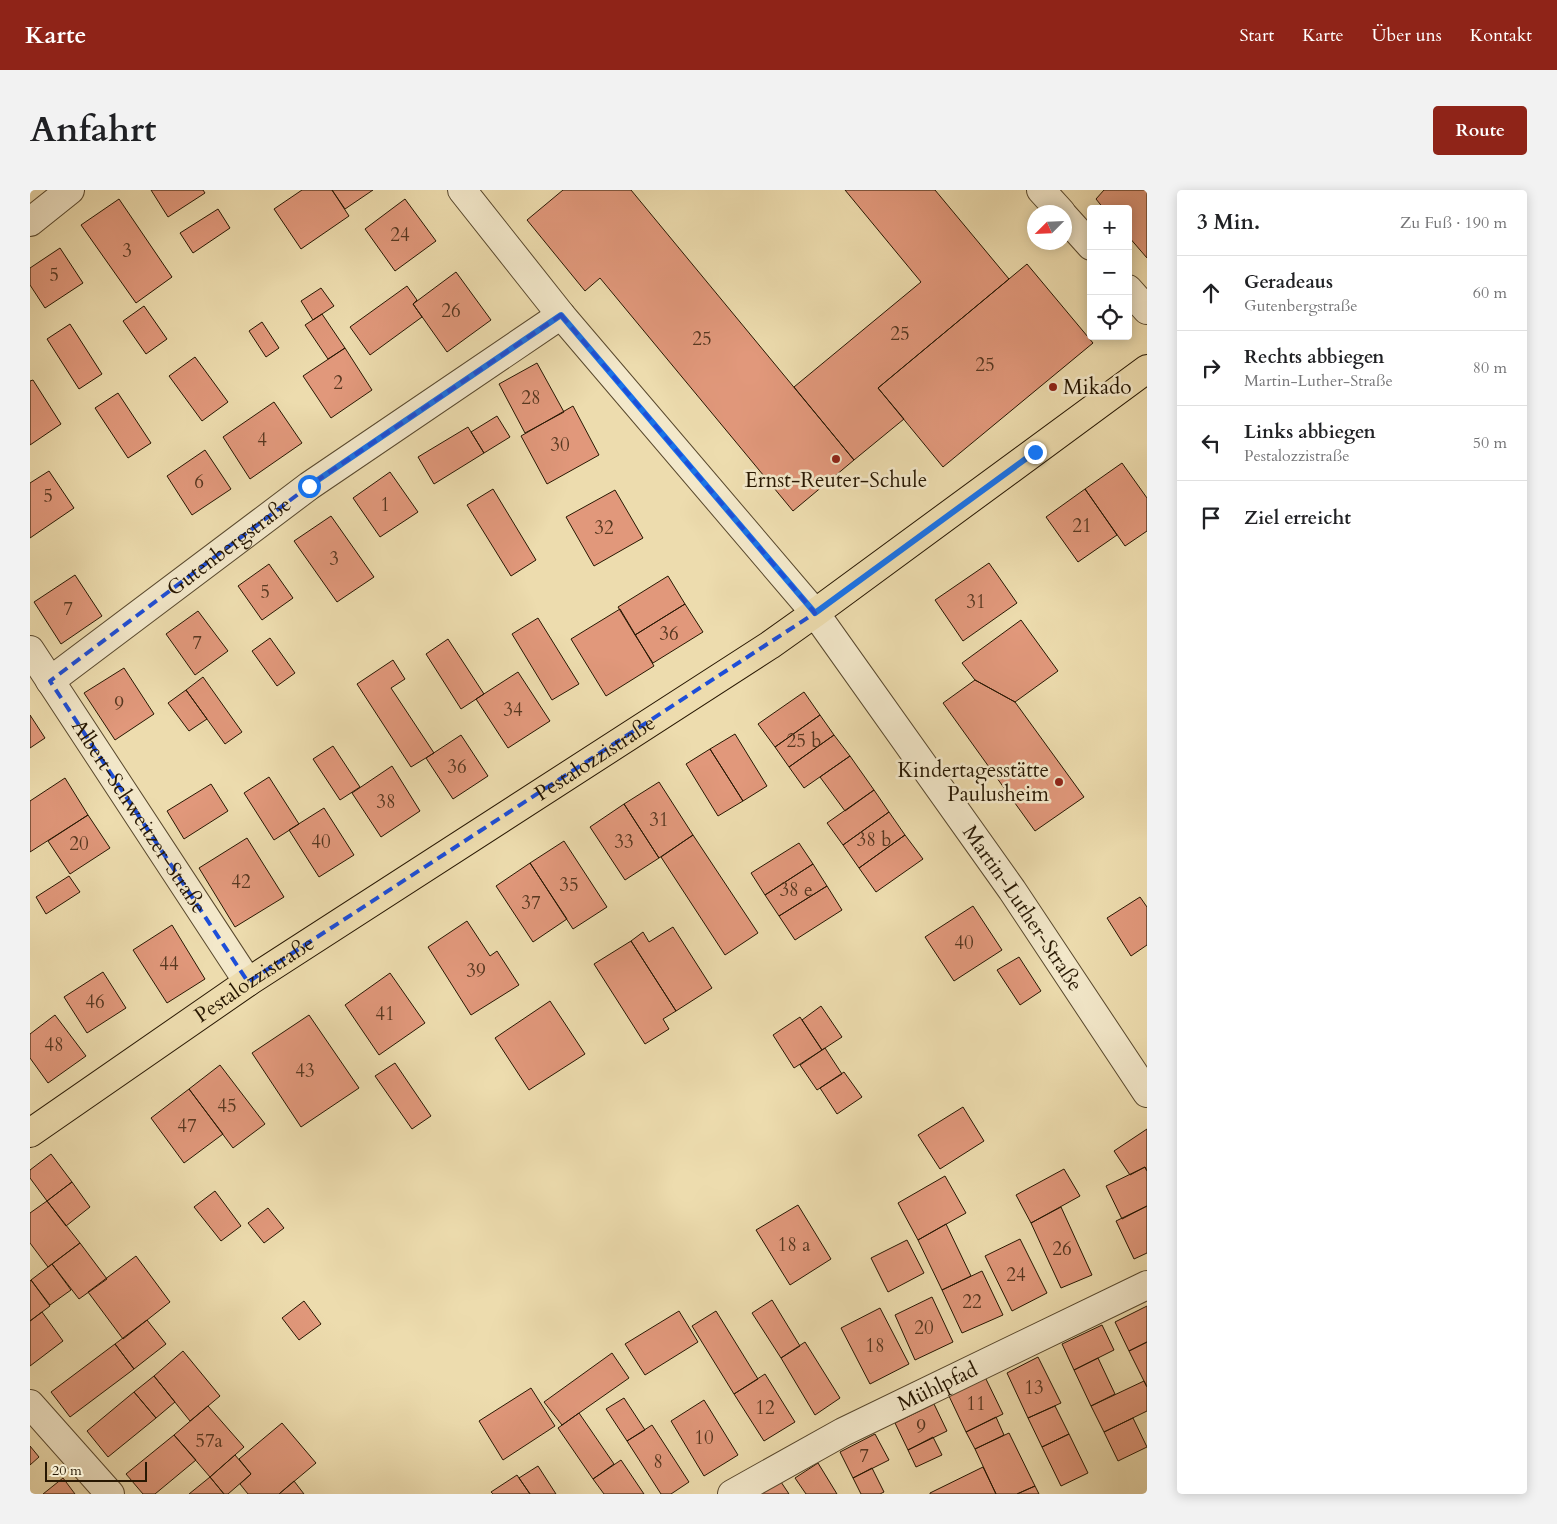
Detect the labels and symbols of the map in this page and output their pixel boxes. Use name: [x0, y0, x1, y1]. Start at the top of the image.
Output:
north arrow: [1027, 205, 1072, 250]
house number: 24: [390, 222, 410, 248]
house number: 3: [122, 238, 132, 264]
house number: 5: [49, 262, 59, 288]
house number: 26: [441, 298, 461, 324]
house number: 25: [890, 321, 910, 347]
house number: 25: [692, 326, 712, 352]
house number: 25: [975, 352, 995, 378]
house number: 2: [333, 370, 343, 396]
place label: Mikado: [1063, 373, 1132, 402]
marker: Mikado: [1047, 381, 1059, 393]
house number: 28: [521, 385, 541, 411]
house number: 4: [257, 427, 267, 453]
house number: 30: [550, 432, 570, 458]
route end: [1024, 441, 1047, 464]
marker: Ernst-Reuter-Schule: [830, 453, 842, 465]
place label: Ernst-Reuter-Schule: [745, 466, 927, 495]
house number: 6: [194, 469, 204, 495]
route start: [298, 475, 321, 498]
house number: 5: [43, 483, 53, 509]
street label: Gutenbergstraße: [161, 490, 297, 603]
house number: 1: [380, 492, 390, 518]
house number: 21: [1072, 513, 1092, 539]
house number: 32: [594, 515, 614, 541]
house number: 3: [329, 546, 339, 572]
house number: 5: [260, 579, 270, 605]
house number: 31: [966, 589, 986, 615]
house number: 7: [63, 596, 73, 622]
house number: 36: [659, 621, 679, 647]
house number: 7: [192, 630, 202, 656]
house number: 9: [114, 691, 124, 717]
house number: 34: [503, 697, 523, 723]
street label: Pestalozzistraße: [529, 708, 661, 808]
street label: Albert-Schweitzer-Straße: [65, 713, 214, 919]
house number: 25 b: [787, 728, 821, 754]
house number: 36: [447, 754, 467, 780]
place label: Kindertagesstätte Paulusheim: [897, 756, 1049, 809]
marker: Kindertagesstätte Paulusheim: [1053, 776, 1065, 788]
house number: 38: [376, 789, 396, 815]
house number: 31: [649, 807, 669, 833]
street label: Martin-Luther-Straße: [956, 819, 1090, 997]
house number: 38 b: [857, 827, 891, 853]
house number: 40: [311, 829, 331, 855]
house number: 33: [614, 829, 634, 855]
house number: 20: [69, 831, 89, 857]
house number: 42: [231, 869, 251, 895]
house number: 35: [559, 872, 579, 898]
house number: 38 e: [779, 877, 813, 903]
house number: 37: [521, 890, 541, 916]
street label: Pestalozzistraße: [188, 929, 320, 1029]
house number: 40: [954, 930, 974, 956]
house number: 44: [159, 951, 179, 977]
house number: 39: [466, 958, 486, 984]
house number: 46: [85, 989, 105, 1015]
house number: 41: [375, 1001, 395, 1027]
house number: 48: [44, 1032, 64, 1058]
house number: 43: [295, 1058, 315, 1084]
house number: 45: [217, 1093, 237, 1119]
house number: 47: [177, 1113, 197, 1139]
house number: 18 a: [778, 1232, 810, 1258]
house number: 26: [1052, 1236, 1072, 1262]
house number: 24: [1006, 1262, 1026, 1288]
house number: 22: [962, 1289, 982, 1315]
house number: 20: [914, 1315, 934, 1341]
house number: 18: [865, 1333, 885, 1359]
street label: Mühlpfad: [892, 1355, 982, 1418]
house number: 13: [1024, 1375, 1044, 1401]
house number: 11: [966, 1391, 986, 1417]
house number: 12: [755, 1395, 775, 1421]
house number: 9: [916, 1414, 926, 1440]
house number: 10: [694, 1425, 714, 1451]
house number: 57a: [195, 1428, 223, 1454]
house number: 7: [859, 1443, 869, 1469]
house number: 8: [653, 1449, 663, 1475]
scale bar: [45, 1459, 148, 1482]

